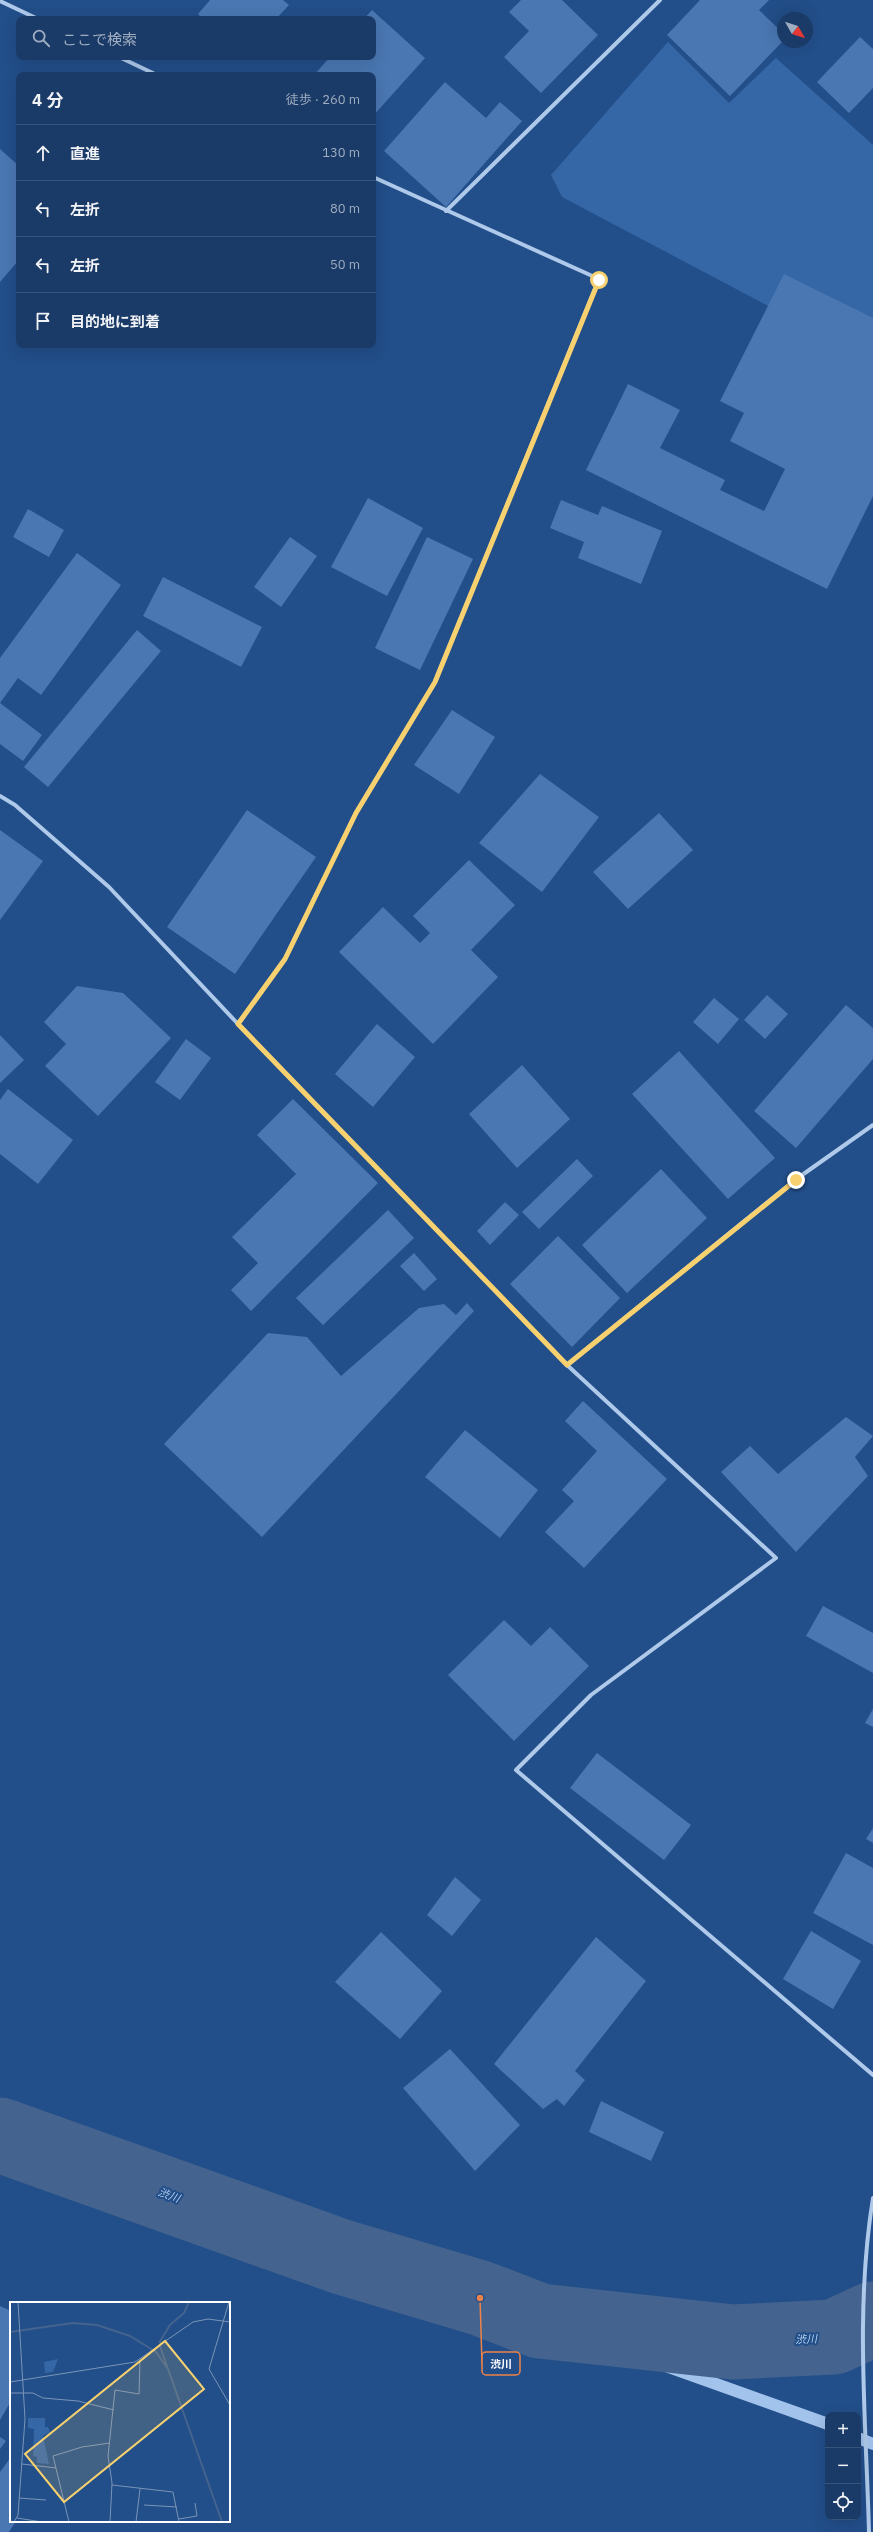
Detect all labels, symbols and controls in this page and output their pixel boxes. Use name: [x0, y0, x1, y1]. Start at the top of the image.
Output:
north arrow: [777, 12, 813, 48]
search box: [16, 16, 376, 60]
icon: search: [30, 27, 52, 49]
text: ここで検索: [62, 30, 137, 49]
text: 4 分: [32, 89, 63, 111]
text: 徒歩 · 260 m: [286, 91, 360, 108]
icon: ahead: [32, 142, 54, 164]
text: 直進: [70, 144, 100, 163]
text: 130 m: [322, 144, 360, 161]
icon: left: [32, 198, 54, 220]
text: 左折: [70, 200, 100, 219]
text: 80 m: [330, 200, 360, 217]
icon: left: [32, 254, 54, 276]
text: 左折: [70, 256, 100, 275]
text: 50 m: [330, 256, 360, 273]
route start: [590, 271, 608, 289]
icon: arrive: [32, 310, 54, 332]
text: 目的地に到着: [70, 312, 160, 331]
route end: [787, 1171, 805, 1189]
water label: 渋川: [156, 2185, 183, 2206]
inset map: [10, 2302, 230, 2522]
water label: 渋川: [795, 2331, 818, 2347]
callout: 渋川: [482, 2352, 520, 2375]
text: 渋川: [490, 2357, 512, 2371]
map controls: [825, 2412, 861, 2520]
button: +: [825, 2412, 861, 2448]
button: −: [825, 2448, 861, 2484]
button: locate: [825, 2484, 861, 2520]

